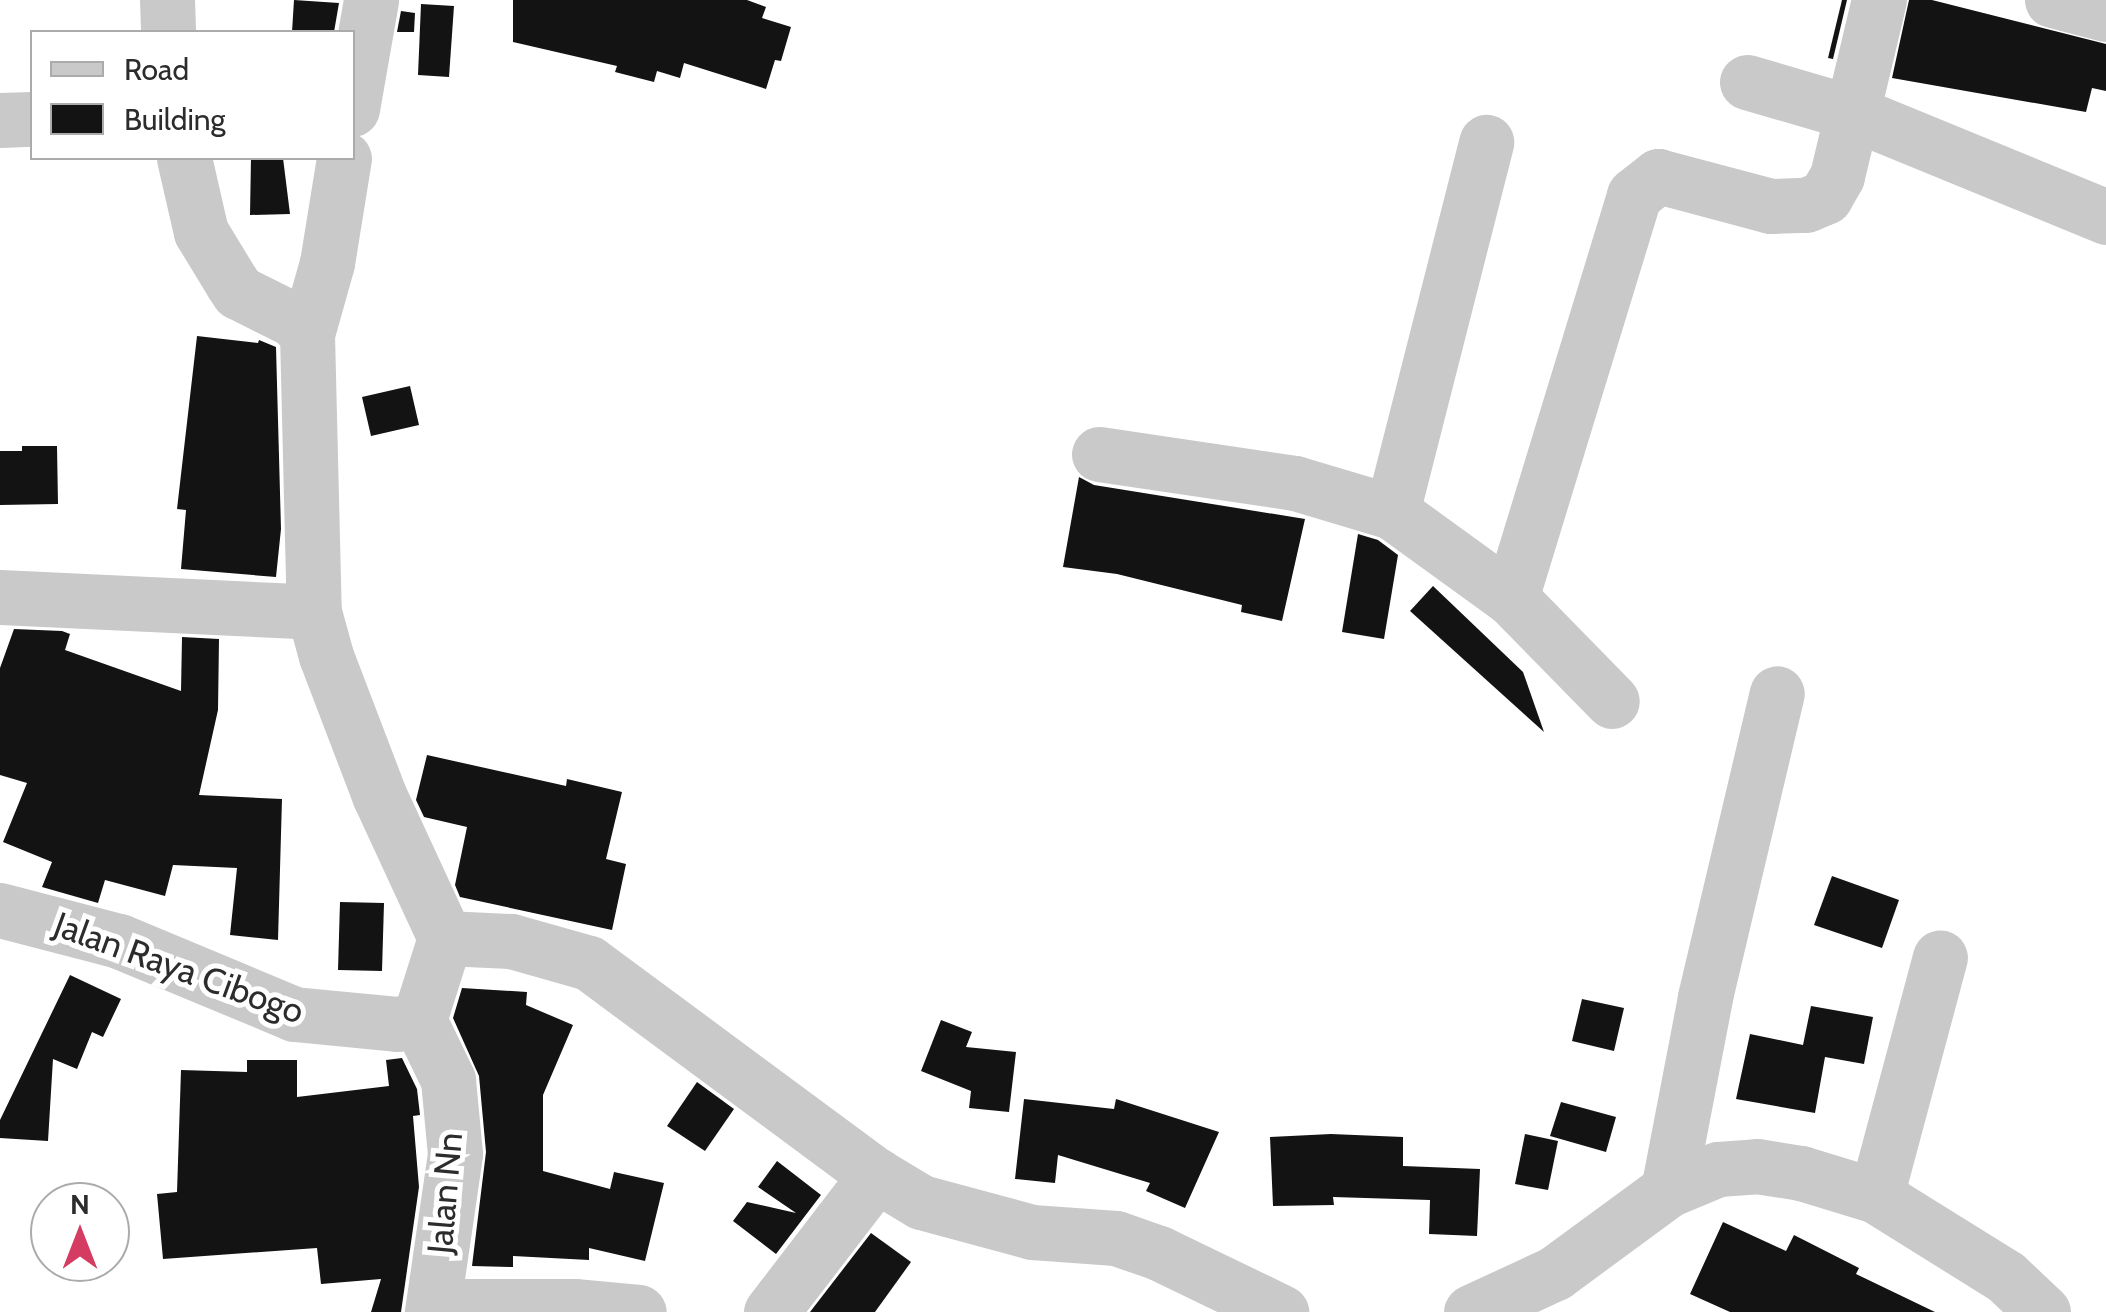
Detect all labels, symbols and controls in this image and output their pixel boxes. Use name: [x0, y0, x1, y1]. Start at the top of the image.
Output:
legend: [30, 30, 355, 160]
text: Road: [124, 51, 189, 88]
text: Building: [124, 101, 226, 138]
street label: Jalan Raya Cibogo: [48, 903, 310, 1033]
street label: Jalan Nn: [419, 1131, 471, 1255]
north arrow: [30, 1182, 130, 1282]
text: N: [70, 1187, 90, 1221]

